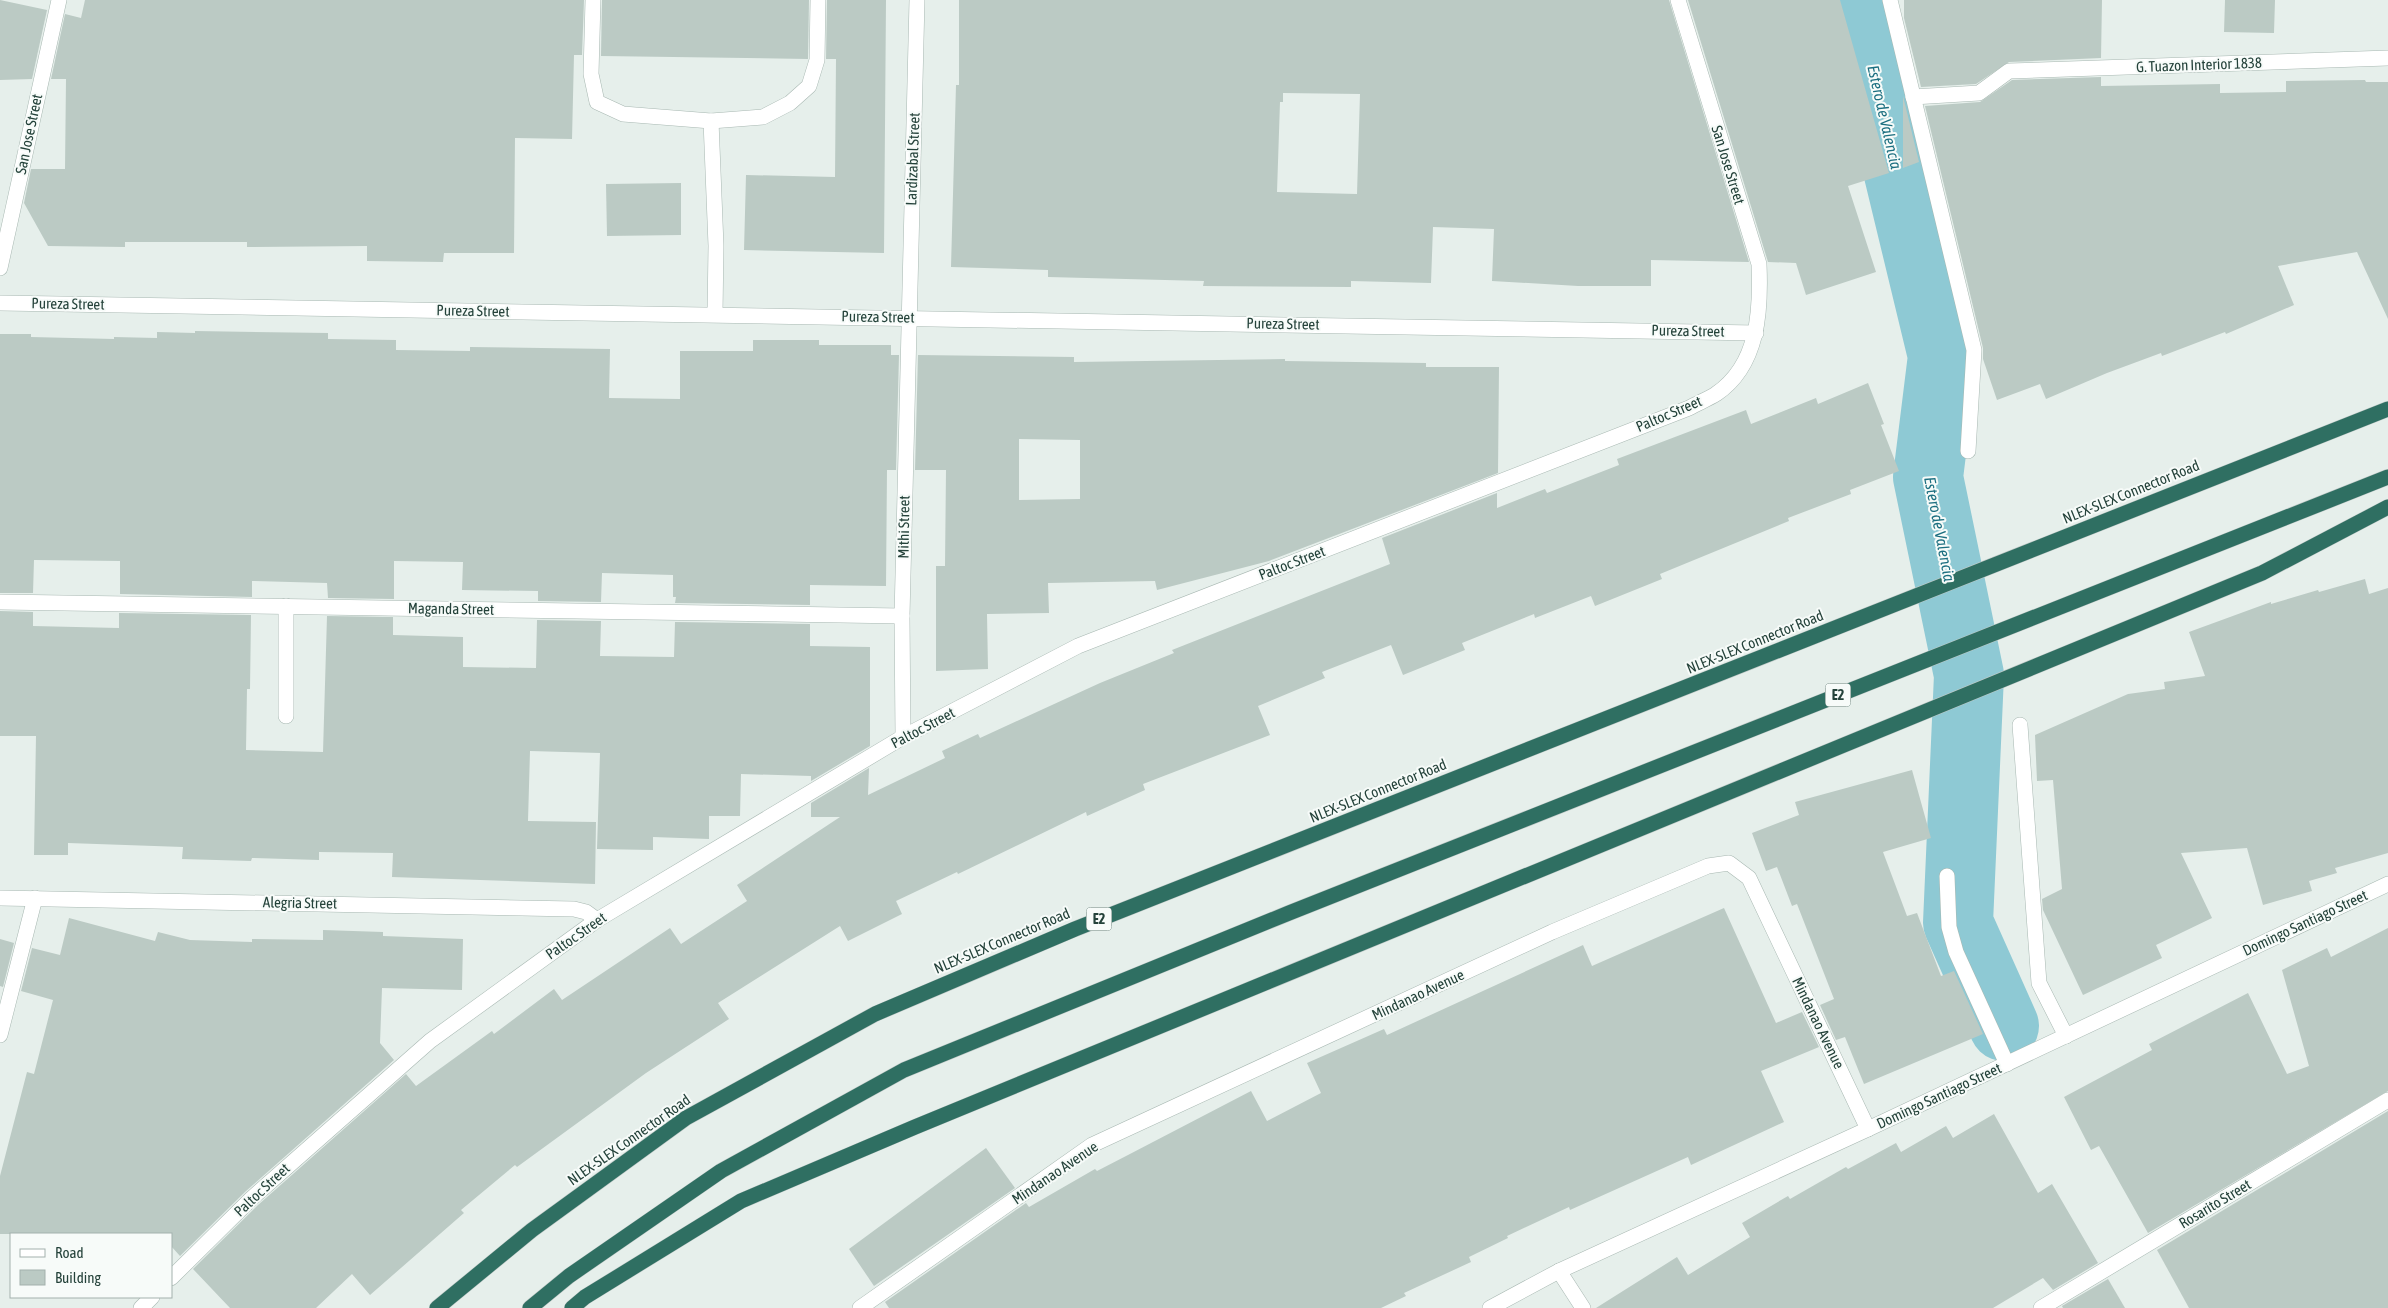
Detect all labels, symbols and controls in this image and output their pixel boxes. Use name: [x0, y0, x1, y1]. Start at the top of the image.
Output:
street label: G. Tuazon Interior 1838: [2136, 54, 2262, 75]
water label: Estero de Valencia: [1864, 63, 1906, 171]
street label: San Jose Street: [12, 92, 45, 176]
street label: Lardizabal Street: [902, 112, 923, 206]
street label: San Jose Street: [1708, 123, 1749, 206]
street label: Pureza Street: [31, 294, 105, 313]
street label: Pureza Street: [436, 301, 510, 320]
street label: Pureza Street: [841, 307, 915, 326]
street label: Pureza Street: [1246, 314, 1320, 333]
street label: Pureza Street: [1651, 321, 1725, 340]
street label: Paltoc Street: [1633, 392, 1704, 435]
street label: NLEX-SLEX Connector Road: [2060, 456, 2202, 527]
water label: Estero de Valencia: [1921, 475, 1959, 583]
street label: Mithi Street: [894, 495, 913, 559]
street label: Paltoc Street: [1256, 542, 1327, 583]
street label: Maganda Street: [408, 599, 494, 618]
street label: NLEX-SLEX Connector Road: [1684, 606, 1826, 677]
road number: E2: [1826, 684, 1850, 706]
street label: Paltoc Street: [888, 704, 958, 751]
street label: NLEX-SLEX Connector Road: [1307, 755, 1449, 826]
street label: Domingo Santiago Street: [2240, 886, 2370, 959]
street label: Alegria Street: [263, 893, 337, 912]
street label: NLEX-SLEX Connector Road: [931, 904, 1072, 977]
road number: E2: [1086, 908, 1112, 931]
street label: Paltoc Street: [542, 909, 609, 963]
street label: Mindanao Avenue: [1369, 966, 1467, 1023]
street label: Mindanao Avenue: [1789, 974, 1848, 1071]
street label: Domingo Santiago Street: [1874, 1059, 2004, 1132]
street label: NLEX-SLEX Connector Road: [564, 1091, 693, 1188]
street label: Mindanao Avenue: [1009, 1138, 1101, 1208]
street label: Paltoc Street: [230, 1160, 293, 1220]
street label: Rosarito Street: [2176, 1175, 2254, 1232]
legend: [10, 1233, 172, 1298]
text: Road: [55, 1244, 84, 1261]
text: Building: [55, 1269, 101, 1286]

